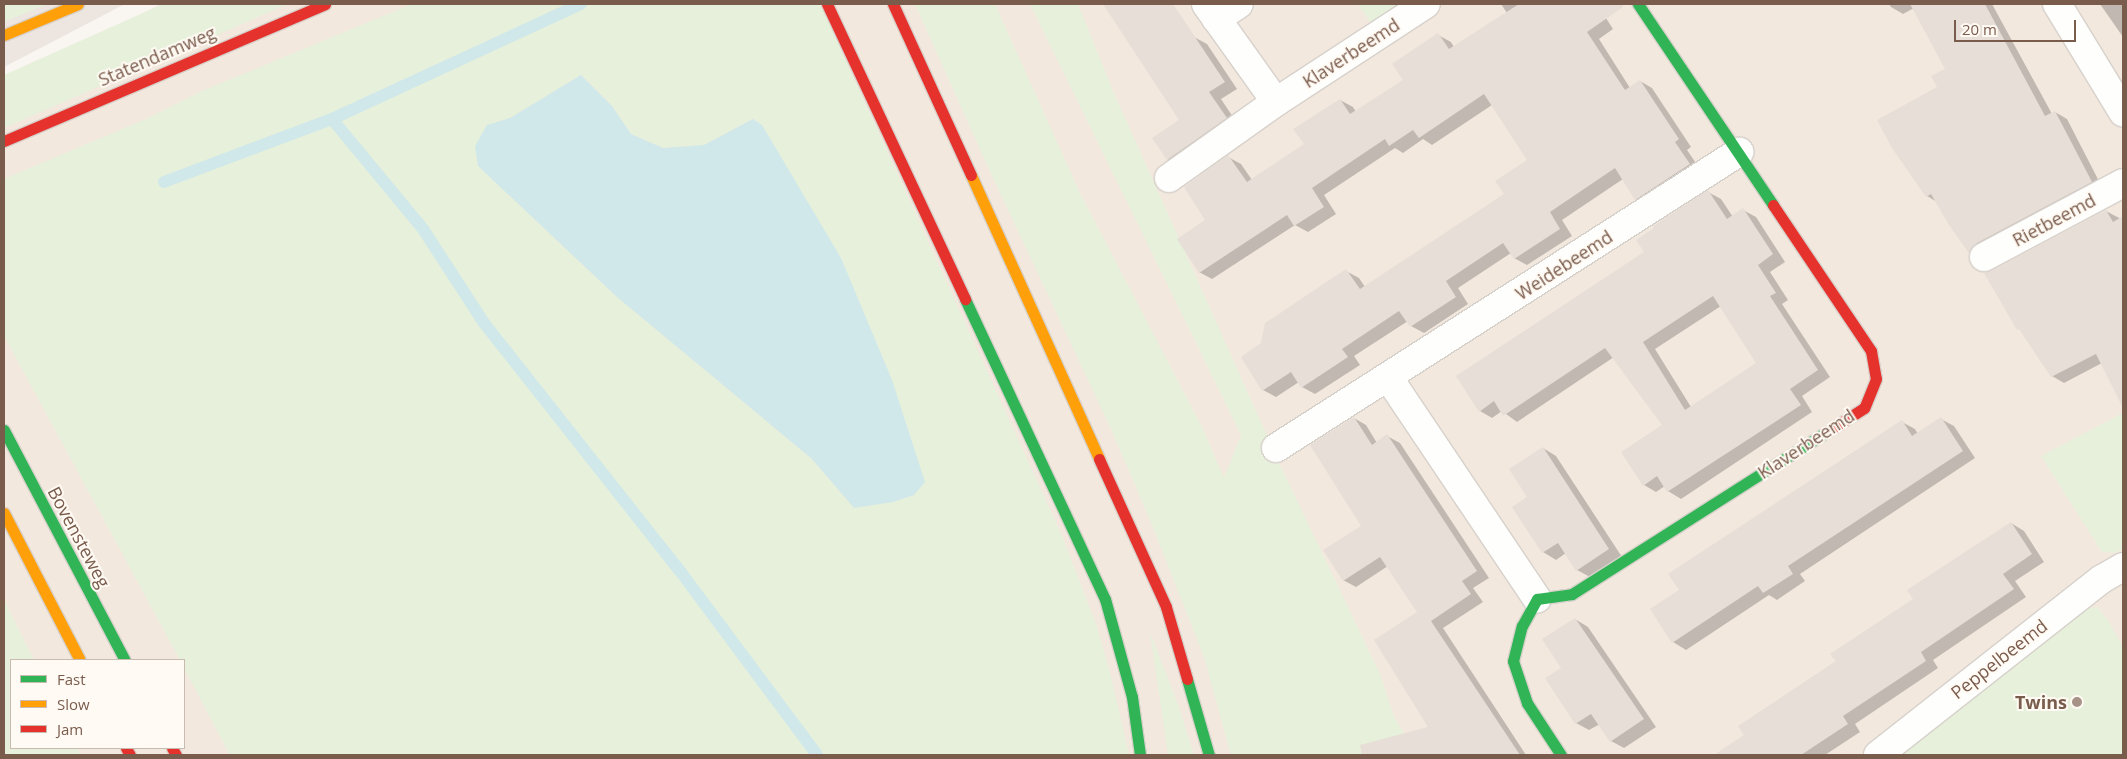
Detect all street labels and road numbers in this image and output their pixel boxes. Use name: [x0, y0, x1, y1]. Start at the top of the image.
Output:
street label: Klaverbeemd: [1299, 14, 1403, 92]
street label: Statendamweg: [95, 22, 219, 90]
street label: Rietbeemd: [2009, 189, 2099, 251]
street label: Weidebeemd: [1511, 226, 1617, 304]
street label: Klaverbeemd: [1754, 405, 1858, 483]
street label: Bovensteweg: [43, 483, 115, 591]
street label: Peppelbeemd: [1946, 615, 2052, 703]

